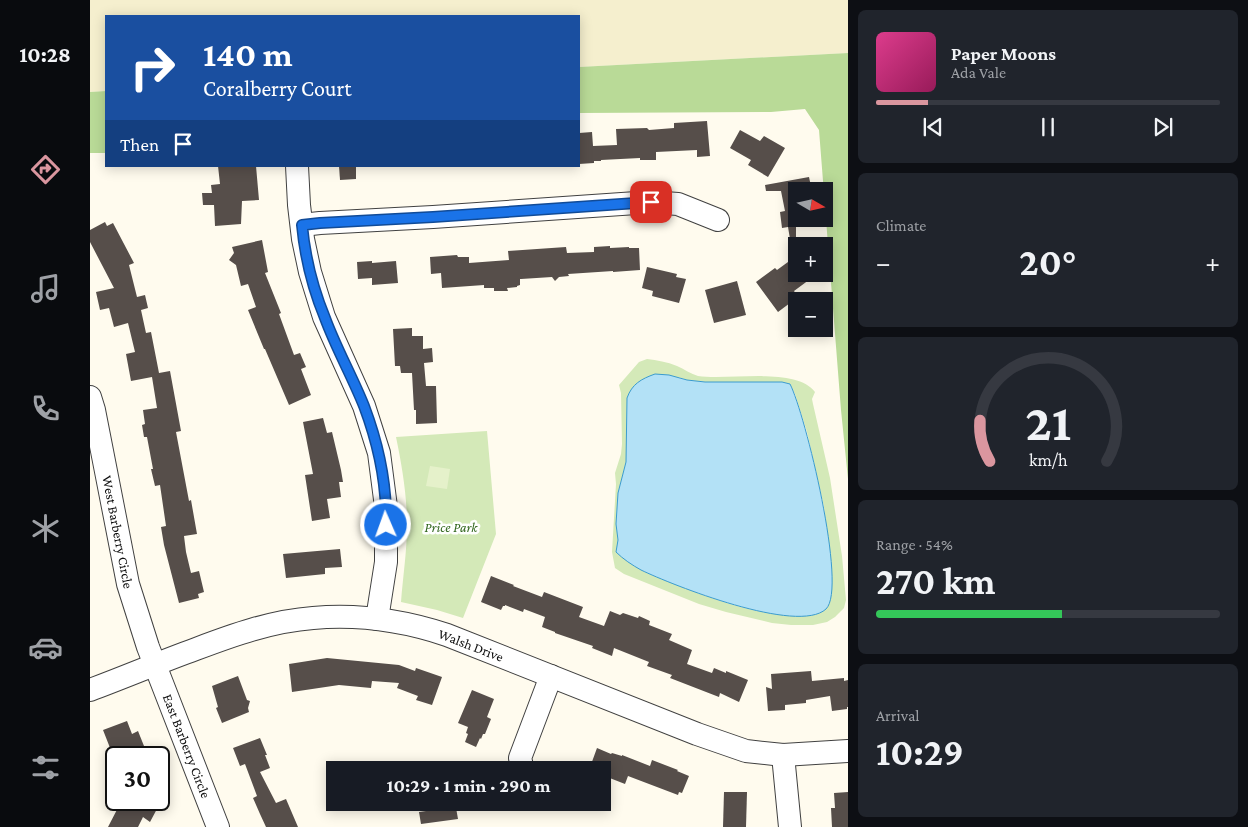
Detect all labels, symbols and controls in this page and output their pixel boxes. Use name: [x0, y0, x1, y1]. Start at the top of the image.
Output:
icon: right: [120, 35, 185, 100]
text: 140 m: [203, 35, 293, 74]
text: 10:28: [19, 42, 71, 67]
text: Paper Moons: [951, 43, 1056, 64]
text: Ada Vale: [951, 64, 1006, 81]
text: Coralberry Court: [203, 76, 352, 101]
icon: previous: [919, 113, 947, 141]
icon: pause: [1034, 113, 1062, 141]
icon: next: [1149, 113, 1177, 141]
icon: arrive: [169, 130, 197, 158]
text: Then: [120, 134, 159, 155]
icon: directions: [28, 152, 63, 187]
pin: [630, 181, 672, 223]
north arrow: [788, 182, 832, 228]
map controls: [788, 182, 833, 337]
icon: arrive: [637, 188, 665, 216]
text: Climate: [876, 217, 926, 234]
button: +: [788, 237, 833, 282]
text: 20°: [1019, 241, 1077, 283]
text: −: [876, 247, 891, 278]
text: +: [1205, 247, 1220, 278]
icon: music: [28, 271, 63, 306]
button: −: [788, 292, 833, 337]
icon: phone: [28, 391, 63, 426]
text: 21: [1025, 393, 1071, 451]
text: km/h: [1029, 450, 1068, 470]
street label: West Barberry Circle: [99, 474, 137, 590]
position arrow: [359, 498, 411, 550]
icon: climate: [28, 511, 63, 546]
park label: Price Park: [425, 519, 478, 535]
text: Range · 54%: [876, 536, 953, 553]
text: 270 km: [876, 560, 996, 602]
street label: Walsh Drive: [436, 625, 506, 665]
icon: car: [28, 630, 63, 665]
street label: East Barberry Circle: [160, 692, 214, 800]
text: Arrival: [876, 707, 920, 724]
text: 10:29: [876, 731, 964, 773]
speed limit sign: 30: [105, 746, 170, 811]
icon: filters: [28, 750, 63, 785]
text: 10:29 · 1 min · 290 m: [386, 775, 551, 796]

